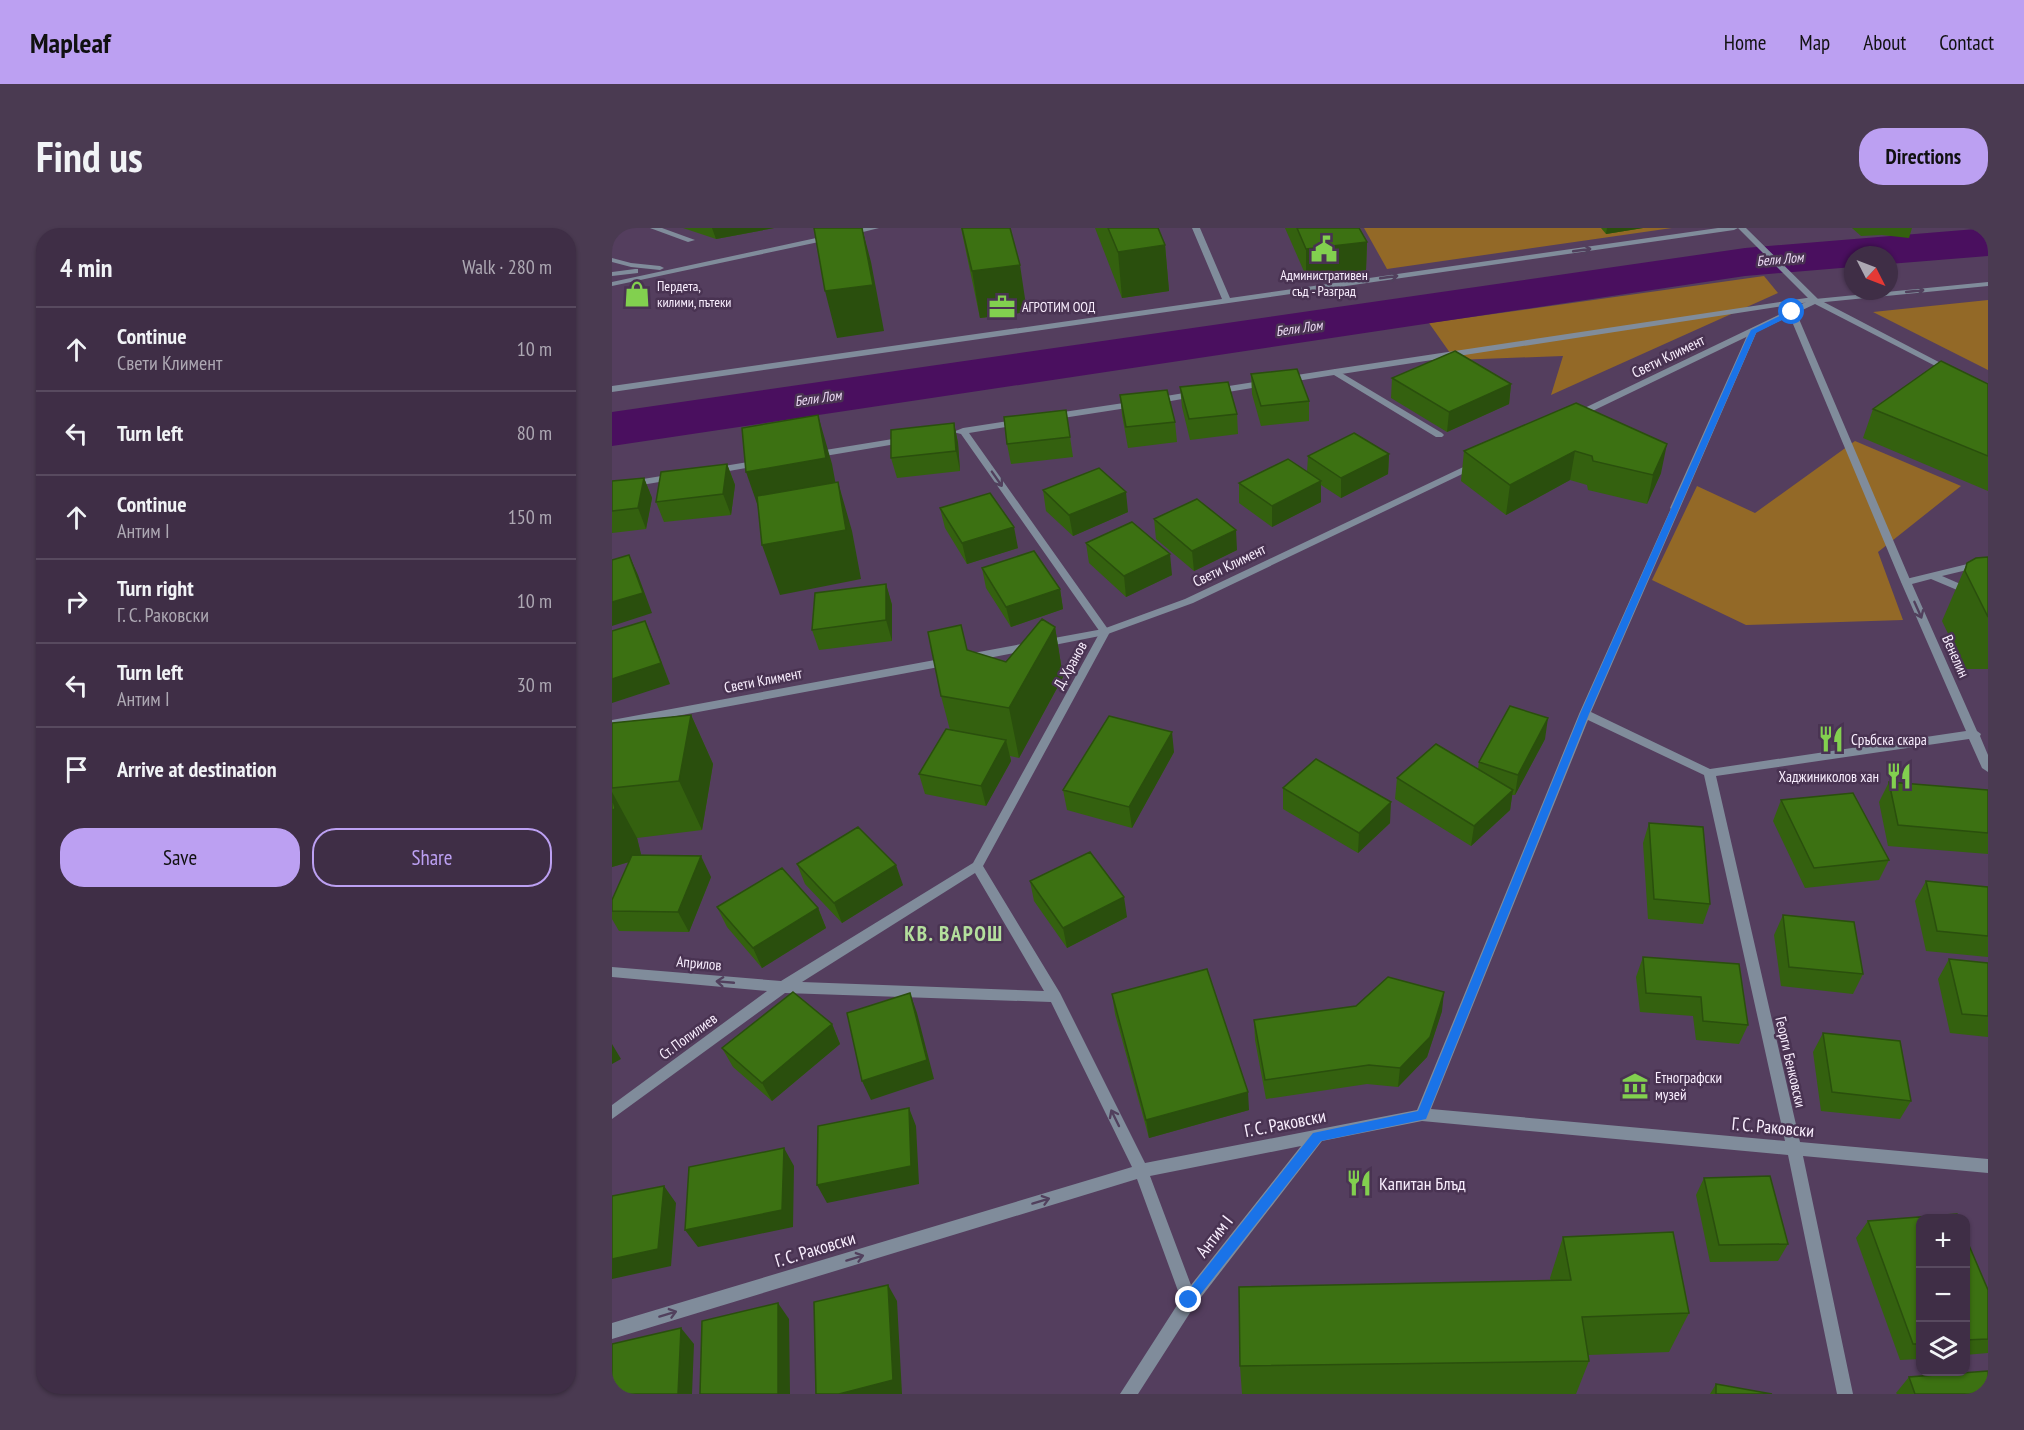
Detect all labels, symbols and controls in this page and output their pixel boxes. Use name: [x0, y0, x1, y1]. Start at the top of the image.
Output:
text: Mapleaf: [30, 24, 111, 61]
text: Home: [1724, 29, 1766, 56]
text: Map: [1799, 29, 1830, 56]
text: About: [1863, 29, 1906, 56]
text: Contact: [1939, 29, 1994, 56]
button: Directions: [1859, 128, 1988, 185]
text: Find us: [36, 129, 143, 184]
public building icon: Административен съд - Разград: [1309, 234, 1339, 264]
one-way arrow: [1572, 244, 1592, 255]
north arrow: [1844, 246, 1898, 300]
water label: Бели Лом: [1756, 248, 1806, 270]
text: 4 min: [60, 251, 113, 284]
text: Walk · 280 m: [462, 254, 552, 280]
place label: Административен съд - Разград: [1280, 266, 1368, 300]
one-way arrow: [1379, 272, 1399, 283]
place label: Пердета, килими, пътеки: [657, 277, 731, 311]
shop icon: Пердета, килими, пътеки: [622, 279, 652, 309]
one-way arrow: [1904, 285, 1924, 296]
office icon: АГРОТИМ ООД: [987, 292, 1017, 322]
place label: АГРОТИМ ООД: [1022, 298, 1096, 316]
route start: [1778, 298, 1804, 324]
water label: Бели Лом: [1274, 316, 1325, 340]
text: Continue: [117, 322, 187, 350]
street label: Свети Климент: [1628, 330, 1708, 382]
icon: ahead: [60, 333, 93, 366]
text: 10 m: [517, 336, 552, 362]
text: Свети Климент: [117, 350, 222, 376]
water label: Бели Лом: [793, 386, 844, 410]
icon: left: [60, 417, 93, 450]
text: Turn left: [117, 419, 183, 447]
text: 80 m: [517, 420, 552, 446]
one-way arrow: [991, 470, 1003, 486]
text: Continue: [117, 490, 187, 518]
icon: ahead: [60, 501, 93, 534]
text: 150 m: [508, 504, 552, 530]
text: Антим I: [117, 518, 170, 544]
street label: Свети Климент: [1189, 539, 1269, 591]
text: Turn right: [117, 574, 194, 602]
icon: right: [60, 585, 93, 618]
text: 10 m: [517, 588, 552, 614]
one-way arrow: [1913, 601, 1925, 619]
text: Г. С. Раковски: [117, 602, 209, 628]
street label: Венелин: [1938, 632, 1974, 680]
street label: Д. Хранов: [1049, 638, 1091, 692]
text: Turn left: [117, 658, 183, 686]
street label: Свети Климент: [722, 663, 804, 697]
icon: left: [60, 669, 93, 702]
text: 30 m: [517, 672, 552, 698]
text: Антим I: [117, 686, 170, 712]
restaurant icon: Сръбска скара: [1816, 724, 1846, 754]
place label: Сръбска скара: [1851, 730, 1927, 749]
icon: arrive: [60, 753, 93, 786]
text: Arrive at destination: [117, 755, 277, 783]
restaurant icon: Хаджиниколов хан: [1884, 761, 1914, 791]
place label: Хаджиниколов хан: [1779, 767, 1879, 786]
button: Save: [60, 828, 300, 887]
button: Share: [312, 828, 552, 887]
district label: КВ. ВАРОШ: [904, 920, 1004, 947]
street label: Априлов: [676, 952, 722, 974]
one-way arrow: [716, 976, 736, 987]
street label: Ст. Попилиев: [655, 1009, 721, 1063]
street label: Георги Бенковски: [1771, 1015, 1811, 1109]
place label: Етнографски музей: [1655, 1068, 1722, 1104]
museum icon: Етнографски музей: [1620, 1071, 1650, 1101]
street label: Г. С. Раковски: [1242, 1104, 1328, 1142]
one-way arrow: [1108, 1110, 1120, 1128]
street label: Г. С. Раковски: [1731, 1112, 1815, 1142]
restaurant icon: Капитан Блъд: [1344, 1168, 1374, 1198]
place label: Капитан Блъд: [1379, 1172, 1466, 1195]
one-way arrow: [1031, 1195, 1050, 1206]
street label: Антим I: [1190, 1210, 1238, 1262]
map controls: [1916, 1214, 1970, 1376]
button: +: [1916, 1214, 1970, 1268]
street label: Г. С. Раковски: [772, 1226, 858, 1272]
one-way arrow: [845, 1252, 864, 1263]
button: −: [1916, 1268, 1970, 1322]
route end: [1175, 1286, 1201, 1312]
one-way arrow: [658, 1308, 677, 1319]
button: layers: [1916, 1322, 1970, 1376]

